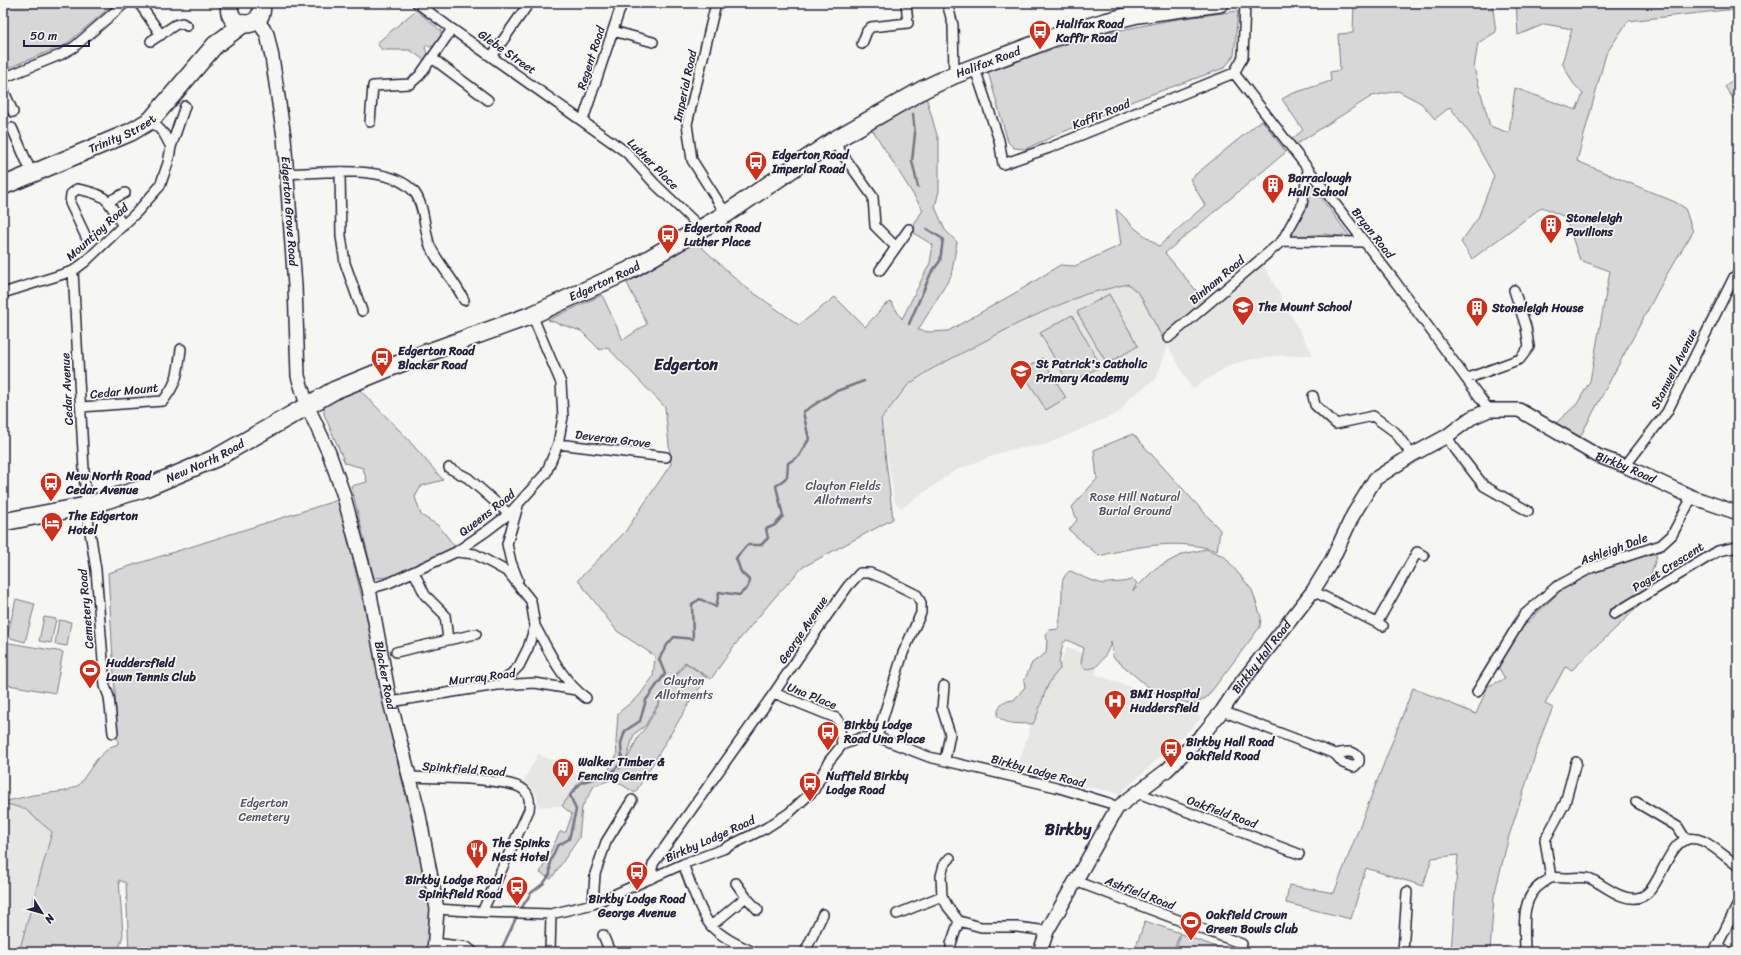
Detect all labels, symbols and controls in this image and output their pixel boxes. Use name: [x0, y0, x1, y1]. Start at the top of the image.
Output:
place label: Halifax Road Kaffir Road: [1055, 13, 1125, 49]
bus stop icon: Halifax Road Kaffir Road: [1027, 18, 1053, 51]
scale bar: [24, 22, 89, 48]
street label: Regent Road: [570, 22, 612, 93]
street label: Glebe Street: [473, 24, 541, 80]
text: 50 m: [30, 25, 57, 47]
street label: Halifax Road: [953, 39, 1025, 84]
street label: Imperial Road: [666, 47, 703, 125]
street label: Kaffir Road: [1069, 92, 1134, 136]
street label: Trinity Street: [85, 110, 162, 160]
street label: Luther Place: [622, 133, 684, 195]
place label: Edgerton Road Imperial Road: [771, 144, 850, 180]
bus stop icon: Edgerton Road Imperial Road: [743, 149, 769, 182]
street label: Edgerton Grove Road: [274, 155, 305, 268]
place label: Barraclough Hall School: [1287, 167, 1352, 203]
building icon: Barraclough Hall School: [1260, 172, 1286, 205]
street label: Mountjoy Road: [60, 197, 134, 266]
street label: Bryan Road: [1346, 203, 1401, 265]
place label: Stoneleigh Pavilions: [1565, 207, 1623, 243]
building icon: Stoneleigh Pavilions: [1538, 212, 1564, 245]
place label: Edgerton Road Luther Place: [684, 217, 762, 253]
bus stop icon: Edgerton Road Luther Place: [655, 222, 681, 255]
street label: Binham Road: [1184, 249, 1251, 310]
street label: Edgerton Road: [565, 255, 645, 308]
school or university icon: The Mount School: [1230, 294, 1256, 327]
building icon: Stoneleigh House: [1464, 295, 1490, 328]
place label: The Mount School: [1258, 296, 1352, 318]
place label: Stoneleigh House: [1491, 297, 1584, 319]
street label: Stanwell Avenue: [1644, 325, 1704, 413]
place label: Edgerton Road Blacker Road: [398, 340, 476, 376]
bus stop icon: Edgerton Road Blacker Road: [369, 345, 395, 378]
district label: Edgerton: [654, 350, 718, 379]
street label: Cedar Avenue: [54, 352, 80, 426]
place label: St Patrick's Catholic Primary Academy: [1035, 353, 1148, 389]
school or university icon: St Patrick's Catholic Primary Academy: [1008, 358, 1034, 391]
street label: Cedar Mount: [89, 376, 159, 406]
street label: Deveron Grove: [574, 423, 652, 455]
street label: New North Road: [162, 433, 249, 489]
street label: Birkby Road: [1592, 445, 1660, 490]
place label: New North Road Cedar Avenue: [65, 465, 153, 501]
bus stop icon: New North Road Cedar Avenue: [38, 470, 64, 503]
park label: Clayton Fields Allotments: [806, 475, 881, 511]
street label: Queens Road: [454, 483, 521, 542]
park label: Rose Hill Natural Burial Ground: [1090, 486, 1181, 522]
place label: The Edgerton Hotel: [67, 505, 139, 541]
hotel icon: The Edgerton Hotel: [39, 510, 65, 543]
street label: Ashleigh Dale: [1576, 527, 1651, 572]
street label: Paget Crescent: [1628, 536, 1708, 598]
street label: Cemetery Road: [71, 567, 100, 650]
street label: George Avenue: [772, 591, 834, 668]
street label: Birkby Hall Road: [1225, 614, 1298, 698]
street label: Blacker Road: [368, 639, 403, 713]
place label: Huddersfield Lawn Tennis Club: [105, 652, 196, 688]
sports icon: Huddersfield Lawn Tennis Club: [77, 657, 103, 690]
street label: Murray Road: [447, 662, 518, 692]
park label: Clayton Allotments: [654, 670, 713, 706]
street label: Una Place: [784, 676, 840, 716]
place label: BMI Hospital Huddersfield: [1129, 683, 1200, 719]
hospital icon: BMI Hospital Huddersfield: [1102, 688, 1128, 721]
place label: Birkby Lodge Road Una Place: [843, 714, 926, 750]
bus stop icon: Birkby Lodge Road Una Place: [815, 719, 841, 752]
place label: Birkby Hall Road Oakfield Road: [1185, 731, 1276, 767]
bus stop icon: Birkby Hall Road Oakfield Road: [1158, 736, 1184, 769]
street label: Birkby Lodge Road: [988, 748, 1089, 795]
place label: Walker Timber & Fencing Centre: [577, 751, 665, 787]
street label: Spinkfield Road: [422, 755, 507, 783]
building icon: Walker Timber & Fencing Centre: [550, 756, 576, 789]
place label: Nuffield Birkby Lodge Road: [825, 765, 909, 801]
bus stop icon: Nuffield Birkby Lodge Road: [797, 770, 823, 803]
street label: Oakfield Road: [1184, 789, 1262, 836]
park label: Edgerton Cemetery: [238, 792, 290, 828]
street label: Birkby Lodge Road: [661, 809, 760, 869]
district label: Birkby: [1045, 815, 1092, 844]
place label: The Spinks Nest Hotel: [491, 832, 550, 868]
restaurant icon: The Spinks Nest Hotel: [464, 837, 490, 870]
bus stop icon: Birkby Lodge Road George Avenue: [624, 859, 650, 892]
place label: Birkby Lodge Road Spinkfield Road: [405, 869, 504, 905]
street label: Ashfield Road: [1101, 869, 1179, 917]
bus stop icon: Birkby Lodge Road Spinkfield Road: [504, 874, 530, 907]
place label: Birkby Lodge Road George Avenue: [589, 888, 687, 924]
north arrow: [22, 893, 62, 933]
place label: Oakfield Crown Green Bowls Club: [1205, 904, 1298, 940]
text: N: [39, 909, 60, 928]
sports icon: Oakfield Crown Green Bowls Club: [1178, 909, 1204, 942]

